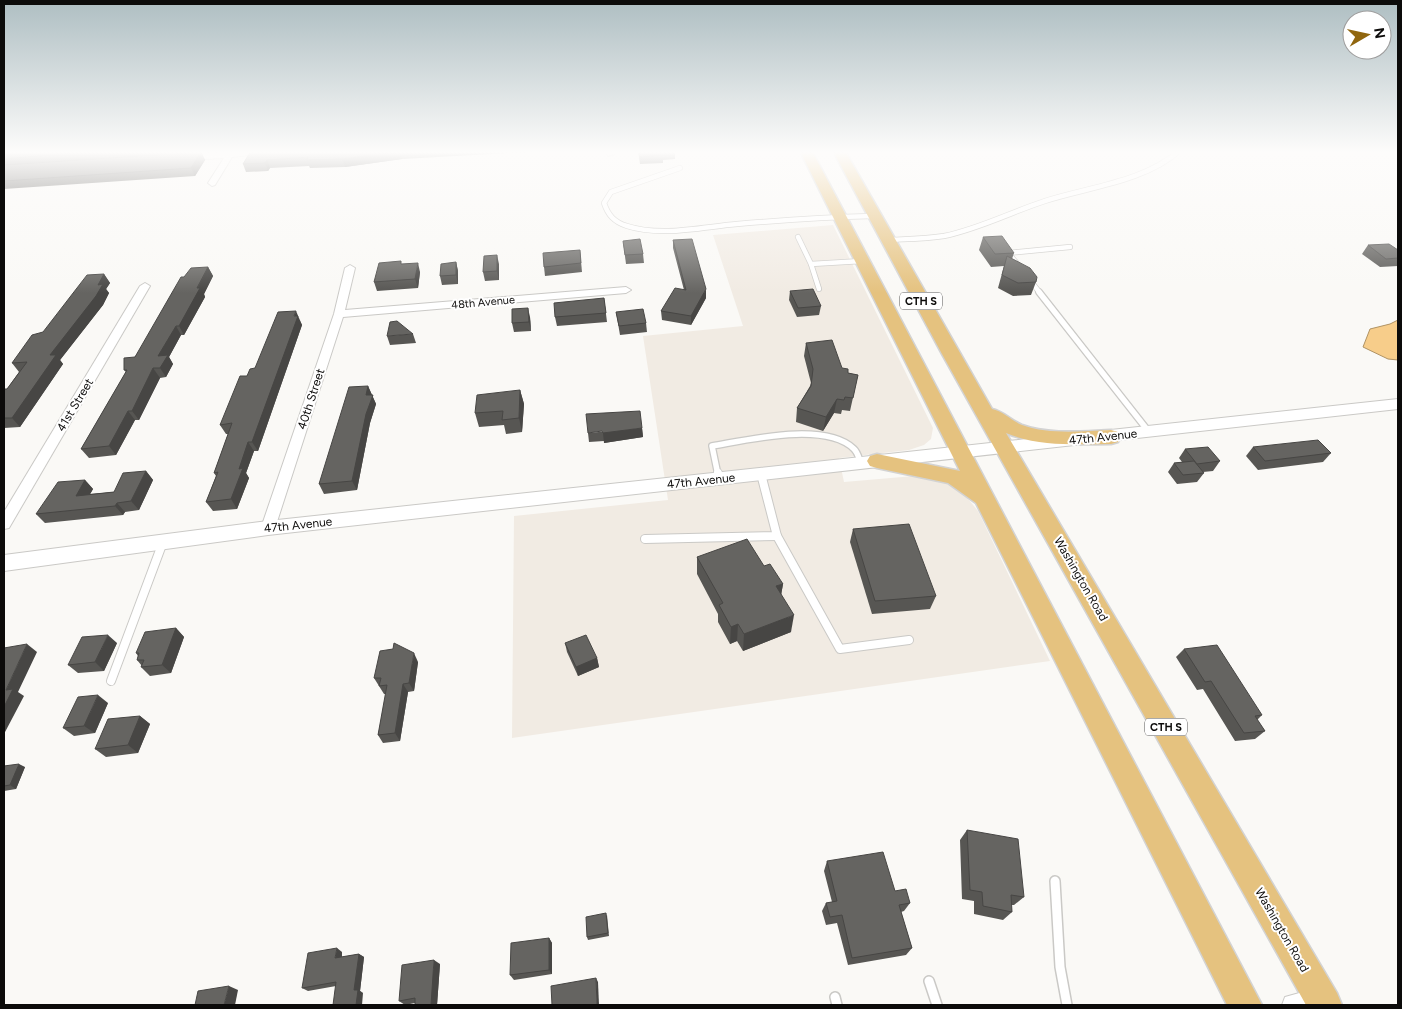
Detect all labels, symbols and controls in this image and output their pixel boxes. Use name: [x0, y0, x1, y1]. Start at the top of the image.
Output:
north arrow: [1342, 10, 1392, 60]
text: N: [1370, 26, 1389, 40]
road number: CTH S: [900, 292, 942, 310]
street label: 48th Avenue: [451, 293, 515, 312]
street label: 40th Street: [295, 366, 328, 431]
street label: 41st Street: [54, 376, 96, 434]
street label: 47th Avenue: [1068, 426, 1138, 448]
street label: 47th Avenue: [666, 470, 736, 492]
street label: 47th Avenue: [263, 514, 333, 536]
street label: Washington Road: [1051, 534, 1111, 624]
road number: CTH S: [1145, 719, 1187, 736]
street label: Washington Road: [1252, 885, 1312, 975]

